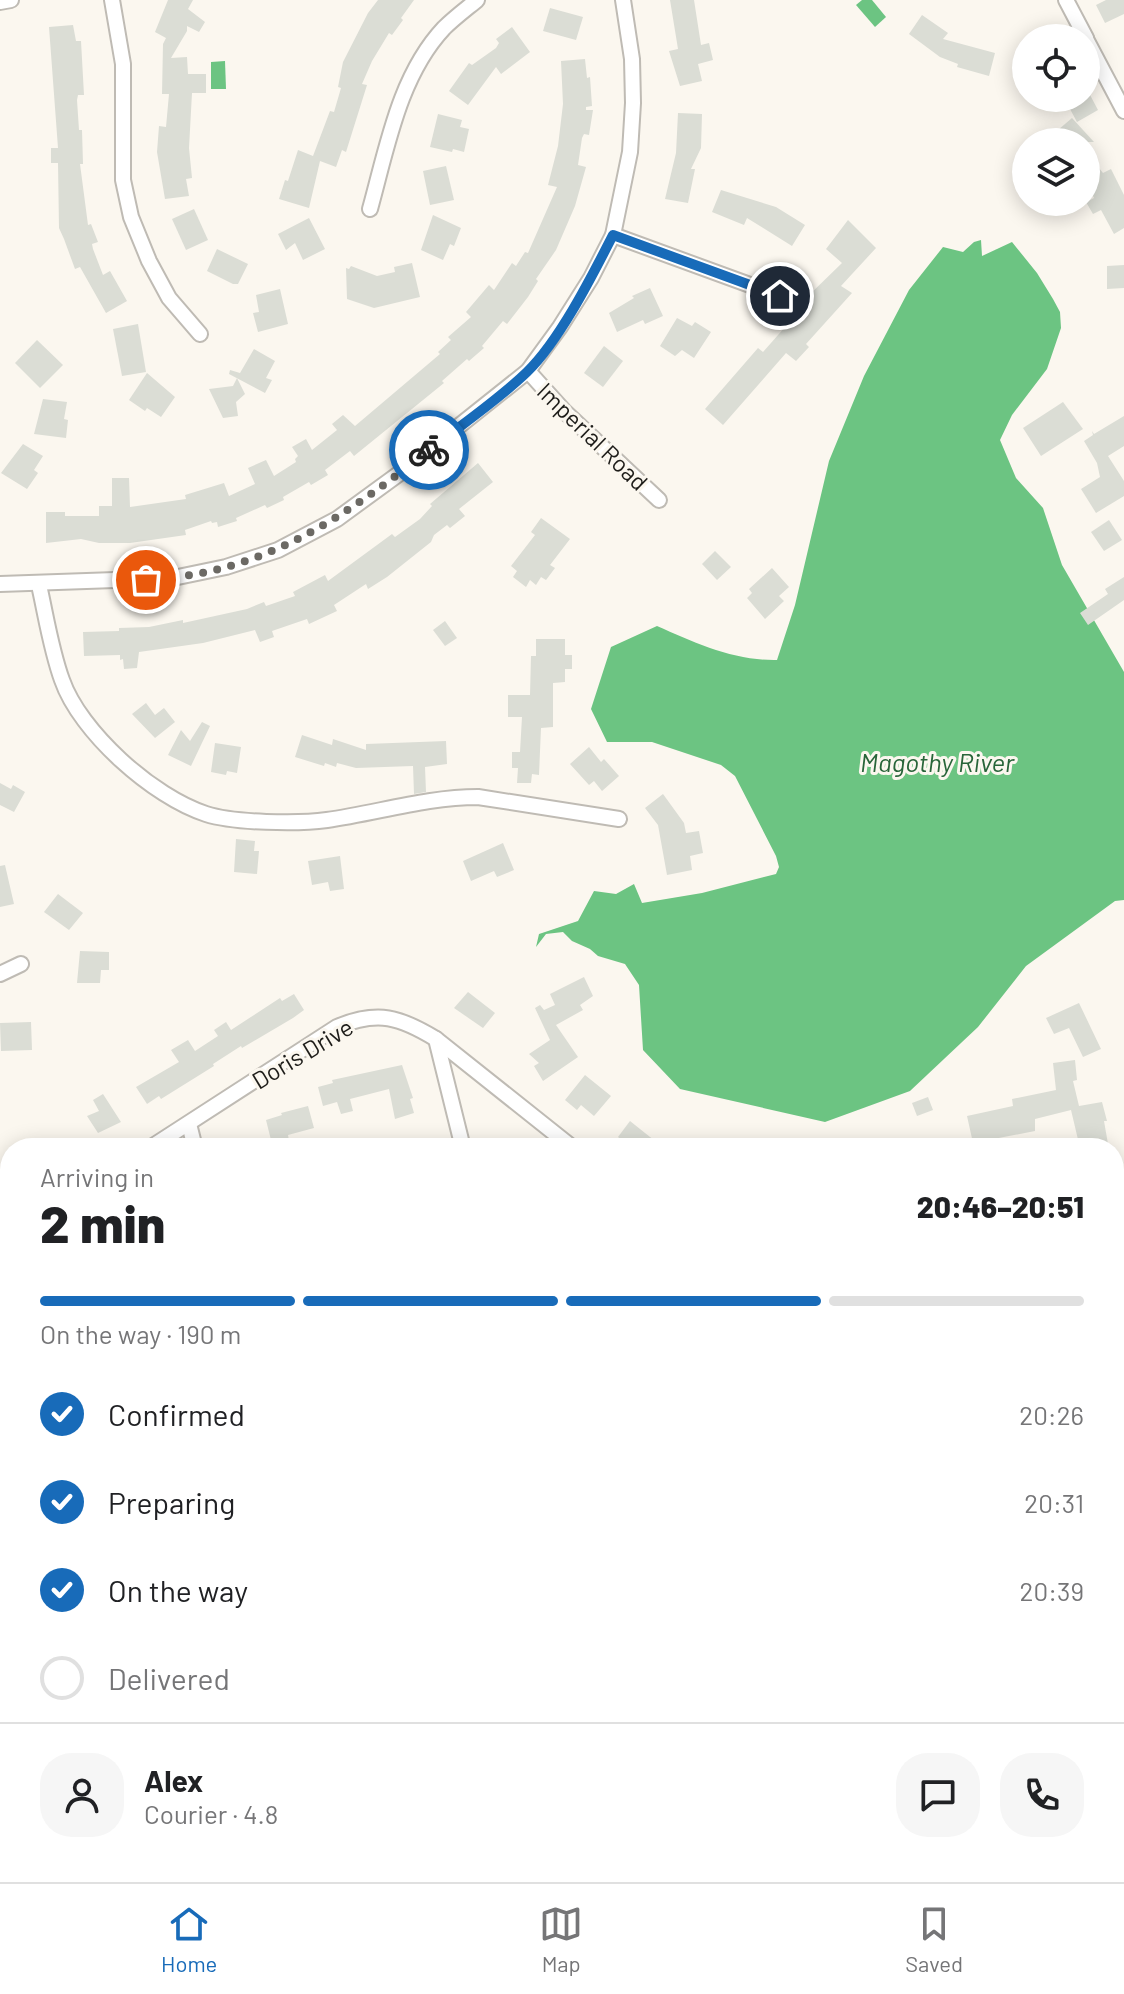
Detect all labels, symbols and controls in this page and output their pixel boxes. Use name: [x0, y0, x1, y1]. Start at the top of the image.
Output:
map controls: [1012, 24, 1100, 216]
button: locate: [1012, 24, 1100, 112]
button: layers: [1012, 128, 1100, 216]
pin: [746, 262, 814, 330]
icon: home: [758, 274, 802, 318]
street label: Imperial Road: [532, 376, 654, 496]
courier: [389, 410, 469, 490]
icon: bike: [407, 428, 451, 472]
pin: [112, 546, 180, 614]
icon: bag: [124, 558, 168, 602]
water label: Magothy River: [860, 746, 1015, 777]
street label: Doris Drive: [246, 1012, 358, 1094]
text: Arriving in: [40, 1161, 154, 1192]
text: 20:46–20:51: [917, 1188, 1084, 1224]
text: 2 min: [40, 1191, 165, 1253]
text: On the way · 190 m: [40, 1318, 241, 1349]
icon: check: [40, 1392, 84, 1436]
text: Confirmed: [108, 1396, 245, 1432]
text: 20:26: [1019, 1399, 1084, 1430]
icon: check: [40, 1480, 84, 1524]
text: Preparing: [108, 1484, 235, 1520]
text: 20:31: [1024, 1487, 1084, 1518]
icon: check: [40, 1568, 84, 1612]
text: On the way: [108, 1572, 248, 1608]
text: 20:39: [1020, 1575, 1084, 1606]
text: Delivered: [108, 1660, 230, 1696]
button: person: [40, 1753, 124, 1837]
button: chat: [896, 1753, 980, 1837]
button: phone: [1000, 1753, 1084, 1837]
text: Alex: [144, 1762, 203, 1798]
text: Courier · 4.8: [144, 1798, 278, 1829]
tab: Home: [161, 1902, 217, 1976]
tab: Map: [539, 1902, 583, 1976]
tab: Saved: [905, 1902, 963, 1976]

